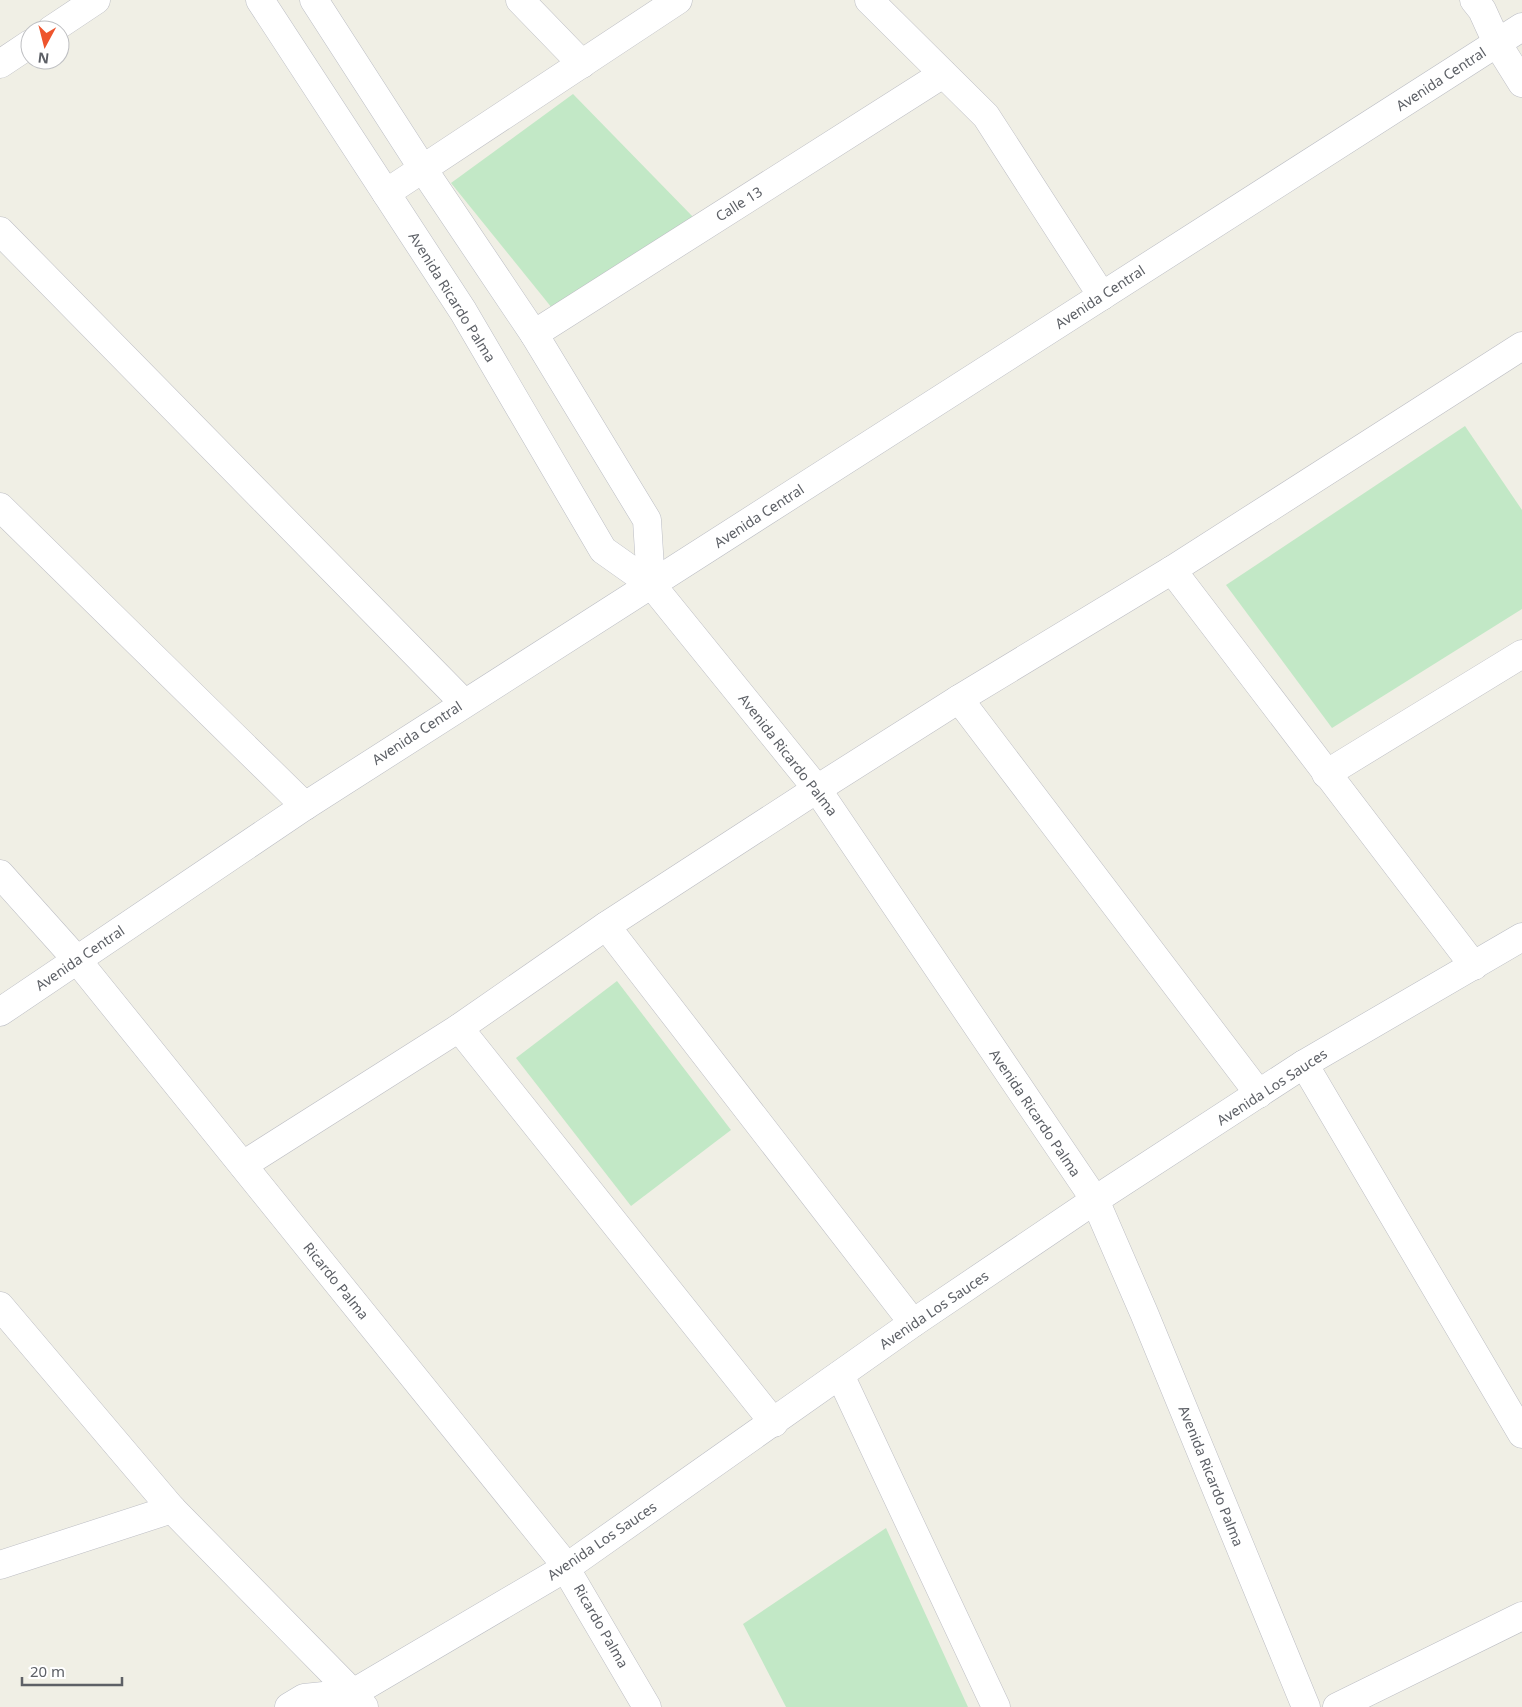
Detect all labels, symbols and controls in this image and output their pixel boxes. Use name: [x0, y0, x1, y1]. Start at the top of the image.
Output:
north arrow: [20, 20, 70, 70]
street label: Avenida Central: [1392, 42, 1489, 115]
text: N: [37, 48, 50, 69]
street label: Calle 13: [712, 182, 766, 225]
street label: Avenida Ricardo Palma: [405, 228, 500, 366]
street label: Avenida Central: [1051, 260, 1148, 333]
street label: Avenida Central: [710, 479, 807, 552]
street label: Avenida Ricardo Palma: [735, 690, 842, 820]
street label: Avenida Central: [368, 696, 465, 769]
street label: Avenida Central: [31, 921, 128, 994]
street label: Avenida Los Sauces: [1213, 1044, 1331, 1129]
street label: Avenida Ricardo Palma: [986, 1045, 1085, 1180]
street label: Ricardo Palma: [299, 1238, 373, 1323]
street label: Avenida Los Sauces: [875, 1266, 992, 1353]
street label: Avenida Ricardo Palma: [1174, 1403, 1248, 1549]
street label: Avenida Los Sauces: [543, 1497, 660, 1584]
street label: Ricardo Palma: [570, 1580, 633, 1671]
scale bar: [22, 1654, 122, 1686]
text: 20 m: [30, 1661, 65, 1681]

